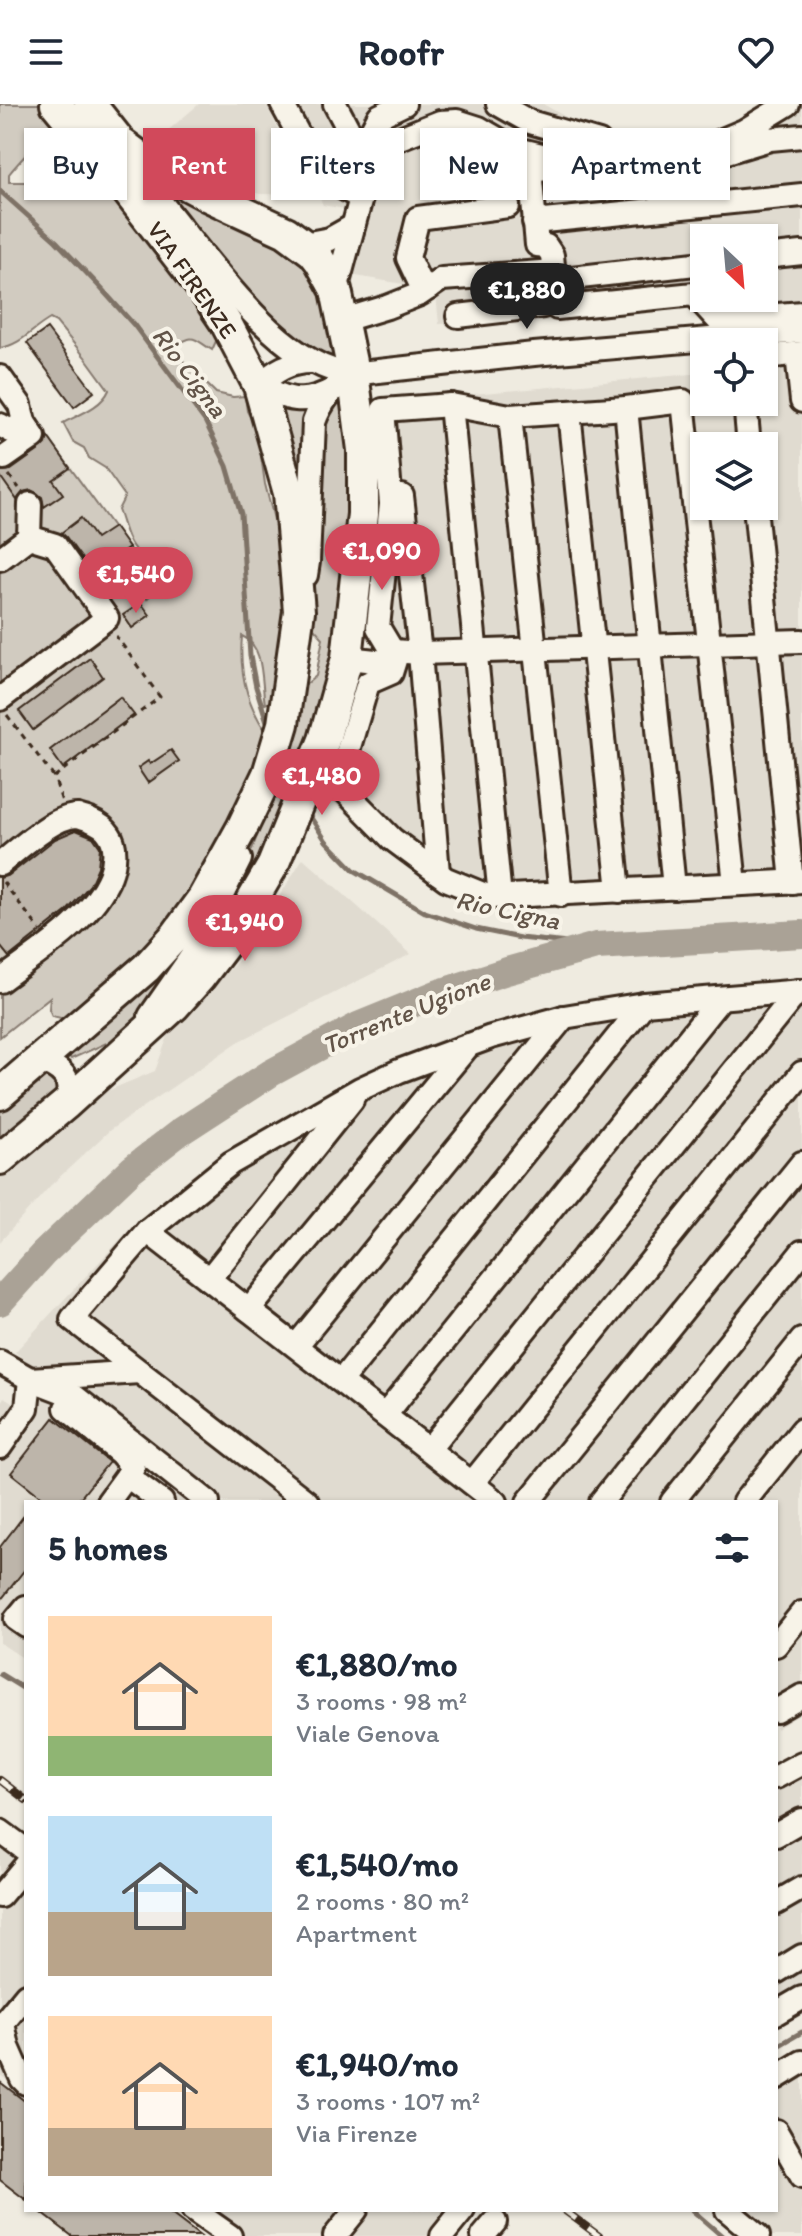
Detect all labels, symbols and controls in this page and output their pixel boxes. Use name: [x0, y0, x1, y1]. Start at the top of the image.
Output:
icon: menu: [24, 30, 68, 74]
icon: heart: [734, 30, 778, 74]
text: Roofr: [358, 31, 444, 74]
chip: Buy: [24, 128, 127, 200]
chip: Rent: [143, 128, 255, 200]
chip: Filters: [271, 128, 404, 200]
chip: New: [420, 128, 527, 200]
chip: Apartment: [543, 128, 730, 200]
street label: VIA FIRENZE: [141, 215, 243, 344]
north arrow: [690, 224, 778, 312]
map controls: [690, 224, 778, 520]
pin: €1,880: [462, 263, 592, 331]
text: €1,880: [488, 273, 566, 305]
water label: Rio Cigna: [145, 320, 235, 424]
button: locate: [690, 328, 778, 416]
button: layers: [690, 432, 778, 520]
pin: €1,090: [317, 524, 447, 592]
text: €1,090: [343, 534, 421, 566]
pin: €1,540: [71, 547, 201, 615]
text: €1,540: [97, 557, 175, 589]
pin: €1,480: [257, 749, 387, 817]
text: €1,480: [283, 759, 361, 791]
water label: Rio Cigna: [453, 883, 563, 937]
pin: €1,940: [180, 895, 310, 963]
text: €1,940: [206, 905, 284, 937]
water label: Torrente Ugione: [317, 964, 496, 1061]
icon: filters: [710, 1526, 754, 1570]
text: 5 homes: [48, 1528, 168, 1569]
text: €1,880/mo: [296, 1644, 458, 1685]
icon: home: [112, 1648, 208, 1744]
text: 3 rooms · 98 m²: [296, 1685, 467, 1717]
text: Viale Genova: [296, 1717, 439, 1749]
text: €1,540/mo: [296, 1844, 459, 1885]
icon: home: [112, 1848, 208, 1944]
text: 2 rooms · 80 m²: [296, 1885, 469, 1917]
text: Apartment: [296, 1917, 417, 1949]
text: €1,940/mo: [296, 2044, 459, 2085]
icon: home: [112, 2048, 208, 2144]
text: 3 rooms · 107 m²: [296, 2085, 480, 2117]
text: Via Firenze: [296, 2117, 418, 2149]

